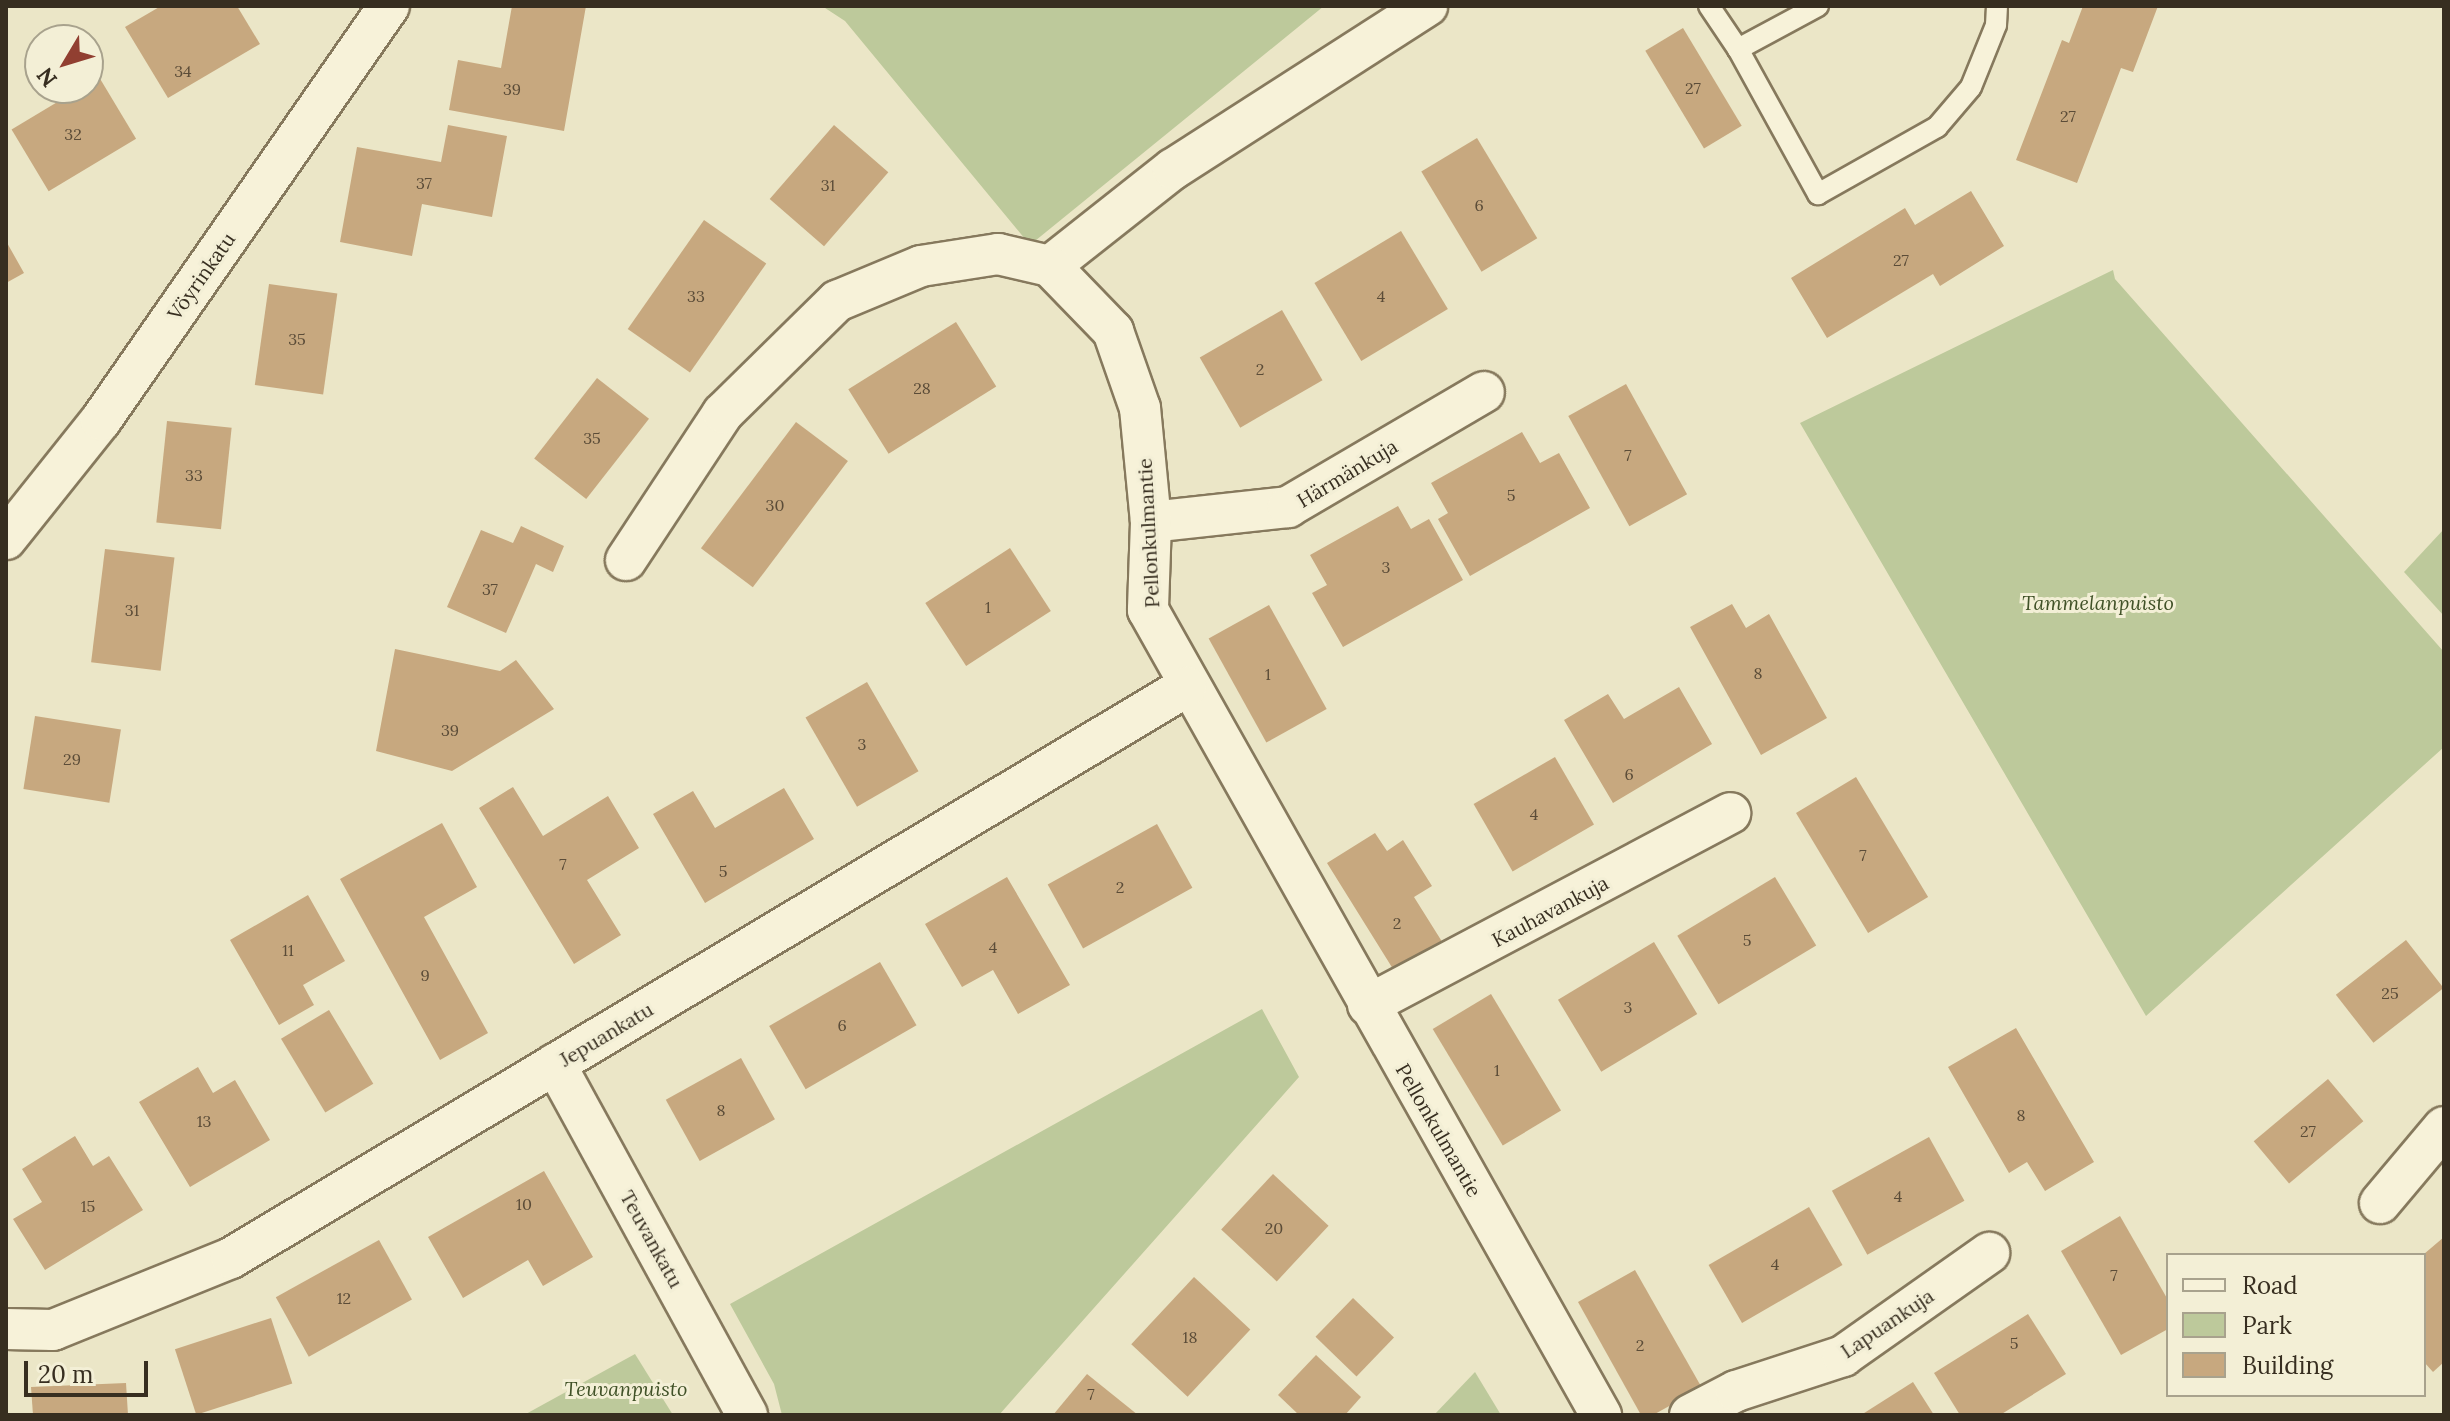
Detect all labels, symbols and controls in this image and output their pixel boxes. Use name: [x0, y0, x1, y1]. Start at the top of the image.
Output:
north arrow: [24, 24, 104, 104]
house number: 34: [174, 61, 192, 81]
text: N: [30, 62, 63, 93]
house number: 27: [1685, 78, 1701, 98]
house number: 39: [503, 79, 521, 99]
house number: 27: [2060, 106, 2076, 126]
house number: 32: [64, 124, 82, 144]
house number: 37: [416, 173, 432, 193]
house number: 31: [821, 175, 835, 195]
house number: 6: [1474, 195, 1484, 215]
street label: Vöyrinkatu: [162, 228, 240, 324]
house number: 27: [1893, 250, 1909, 270]
house number: 33: [687, 286, 705, 306]
house number: 4: [1377, 286, 1385, 306]
house number: 35: [288, 329, 306, 349]
house number: 2: [1256, 359, 1264, 379]
house number: 28: [913, 378, 931, 398]
house number: 35: [583, 428, 601, 448]
street label: Härmänkuja: [1292, 434, 1402, 512]
house number: 7: [1624, 445, 1632, 465]
street label: Pellonkulmantie: [1132, 457, 1164, 609]
house number: 33: [185, 465, 203, 485]
house number: 5: [1507, 485, 1515, 505]
house number: 30: [766, 495, 784, 515]
house number: 3: [1382, 557, 1390, 577]
house number: 37: [482, 579, 498, 599]
park label: Tammelanpuisto: [2022, 590, 2174, 614]
house number: 1: [985, 597, 991, 617]
house number: 31: [125, 600, 139, 620]
house number: 8: [1754, 663, 1762, 683]
house number: 1: [1265, 664, 1271, 684]
house number: 39: [441, 720, 459, 740]
house number: 3: [858, 734, 866, 754]
house number: 29: [63, 749, 81, 769]
house number: 6: [1624, 764, 1634, 784]
house number: 4: [1530, 804, 1538, 824]
house number: 7: [1859, 845, 1867, 865]
house number: 7: [559, 854, 567, 874]
house number: 5: [719, 861, 727, 881]
street label: Kauhavankuja: [1488, 870, 1612, 952]
house number: 2: [1116, 877, 1124, 897]
house number: 2: [1393, 913, 1401, 933]
house number: 5: [1743, 930, 1751, 950]
house number: 4: [989, 937, 997, 957]
house number: 11: [282, 940, 294, 960]
house number: 9: [420, 965, 430, 985]
house number: 25: [2381, 983, 2399, 1003]
street label: Jepuankatu: [555, 997, 657, 1071]
house number: 3: [1624, 997, 1632, 1017]
house number: 6: [837, 1015, 847, 1035]
street label: Pellonkulmantie: [1391, 1059, 1487, 1201]
house number: 1: [1494, 1060, 1500, 1080]
house number: 8: [717, 1100, 725, 1120]
house number: 8: [2017, 1105, 2025, 1125]
house number: 13: [197, 1111, 211, 1131]
house number: 27: [2300, 1121, 2316, 1141]
street label: Teuvankatu: [615, 1186, 689, 1292]
house number: 4: [1894, 1186, 1902, 1206]
house number: 10: [516, 1194, 532, 1214]
house number: 15: [81, 1196, 95, 1216]
house number: 20: [1265, 1218, 1283, 1238]
legend: [2166, 1253, 2426, 1397]
house number: 4: [1771, 1254, 1779, 1274]
house number: 7: [2110, 1265, 2118, 1285]
text: Road: [2242, 1270, 2298, 1301]
street label: Lapuankuja: [1836, 1283, 1938, 1363]
house number: 12: [337, 1288, 351, 1308]
text: Park: [2242, 1310, 2292, 1341]
house number: 18: [1183, 1327, 1197, 1347]
house number: 5: [2010, 1333, 2018, 1353]
house number: 2: [1636, 1335, 1644, 1355]
scale bar: [28, 1345, 152, 1395]
text: Building: [2242, 1350, 2333, 1381]
text: 20 m: [38, 1359, 94, 1390]
park label: Teuvanpuisto: [565, 1376, 687, 1400]
house number: 7: [1087, 1384, 1095, 1404]

